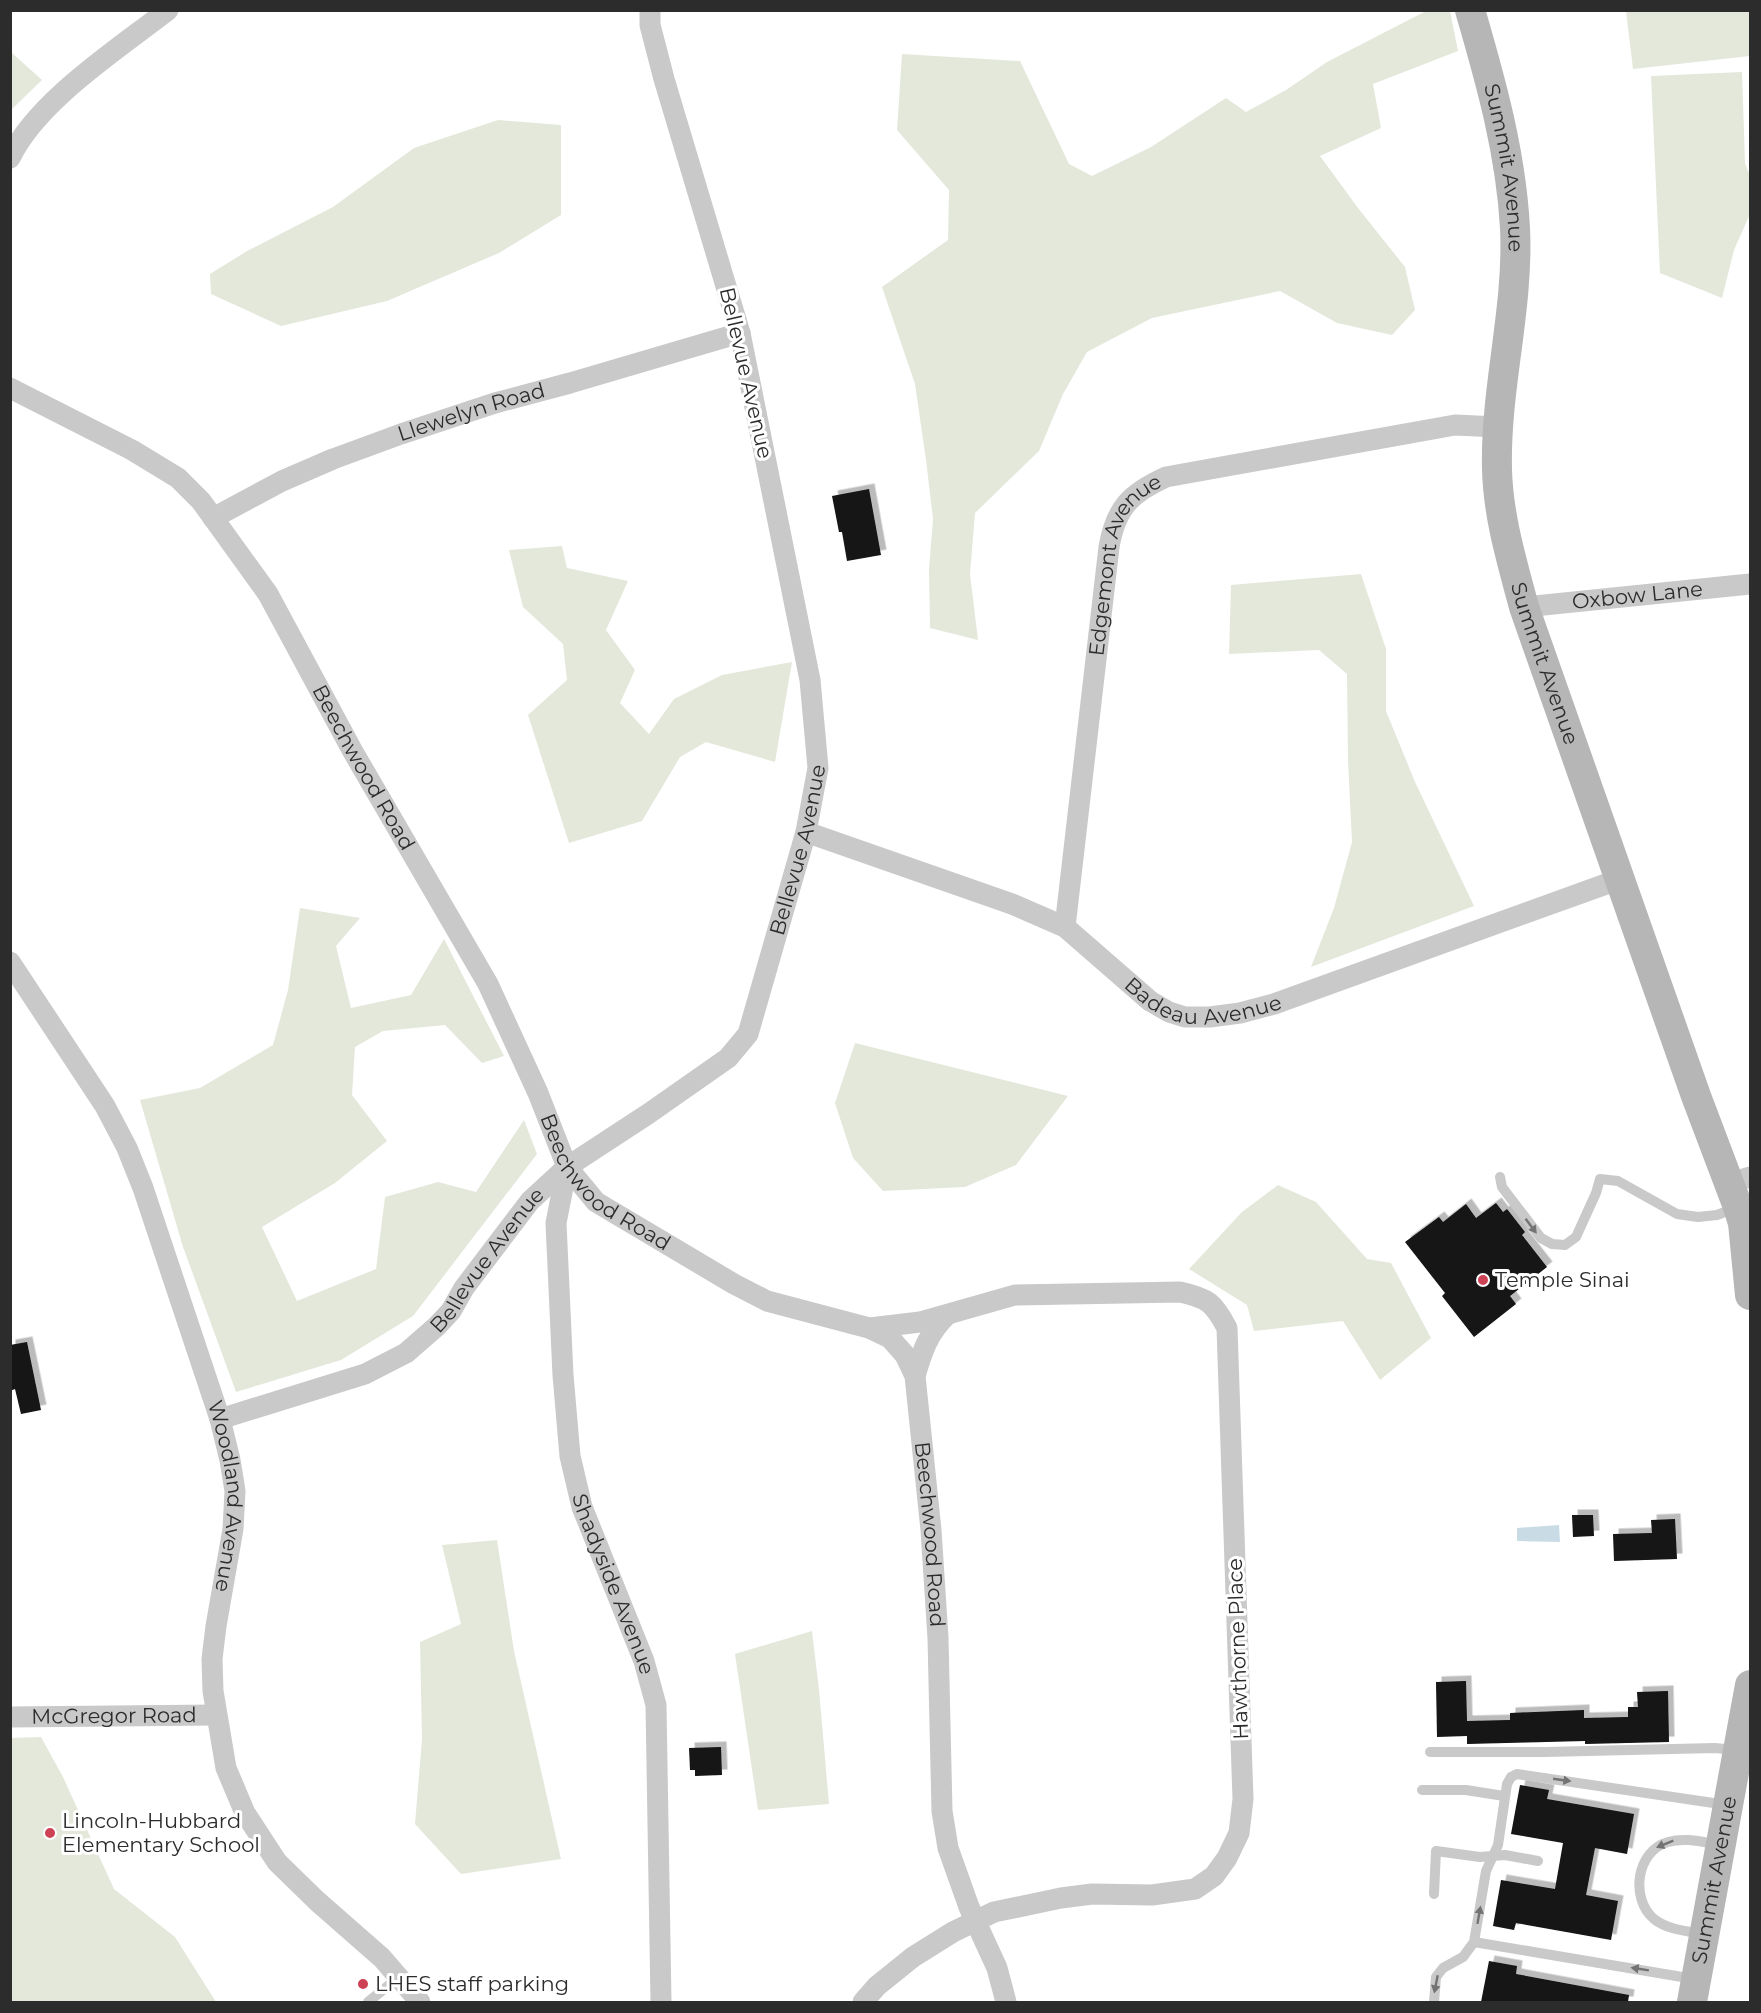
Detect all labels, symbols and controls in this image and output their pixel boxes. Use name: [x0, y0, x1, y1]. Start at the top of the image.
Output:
street label: Summit Avenue: [1479, 81, 1528, 252]
street label: Bellevue Avenue: [715, 285, 778, 461]
street label: Llewelyn Road: [394, 377, 548, 446]
street label: Edgemont Avenue: [1083, 468, 1165, 657]
street label: Oxbow Lane: [1571, 576, 1704, 614]
street label: Summit Avenue: [1506, 579, 1584, 748]
street label: Beechwood Road: [307, 680, 421, 855]
street label: Bellevue Avenue: [764, 762, 830, 938]
street label: Badeau Avenue: [1120, 972, 1285, 1030]
street label: Beechwood Road: [535, 1110, 675, 1255]
street label: Bellevue Avenue: [424, 1182, 549, 1338]
one-way arrow: [1525, 1218, 1537, 1233]
place label: Temple Sinai: [1495, 1267, 1630, 1292]
marker: Temple Sinai: [1476, 1273, 1490, 1287]
street label: Woodland Avenue: [203, 1397, 248, 1594]
street label: Beechwood Road: [910, 1440, 950, 1628]
street label: Shadyside Avenue: [567, 1491, 660, 1677]
street label: Hawthorne Place: [1222, 1558, 1253, 1740]
street label: McGregor Road: [31, 1702, 197, 1729]
one-way arrow: [1553, 1776, 1572, 1785]
street label: Summit Avenue: [1686, 1794, 1741, 1966]
place label: Lincoln-Hubbard Elementary School: [62, 1808, 260, 1857]
marker: Lincoln-Hubbard Elementary School: [43, 1826, 57, 1840]
one-way arrow: [1656, 1840, 1674, 1850]
one-way arrow: [1475, 1905, 1484, 1924]
one-way arrow: [1630, 1964, 1649, 1973]
place label: LHES staff parking: [375, 1971, 569, 1996]
one-way arrow: [1431, 1975, 1440, 1994]
marker: LHES staff parking: [356, 1977, 370, 1991]

